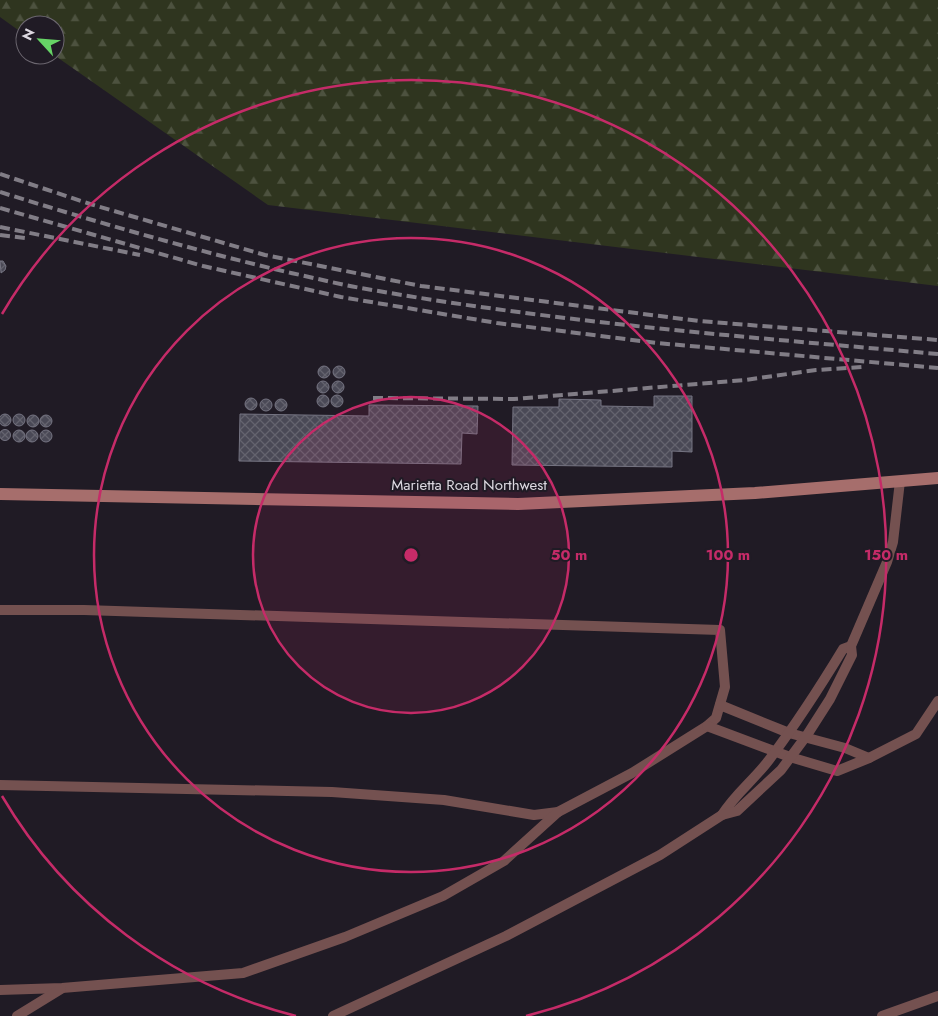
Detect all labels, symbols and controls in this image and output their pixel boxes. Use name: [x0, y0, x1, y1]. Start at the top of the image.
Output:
north arrow: [15, 15, 65, 65]
text: N: [17, 25, 40, 44]
street label: Marietta Road Northwest: [391, 474, 547, 496]
text: 50 m: [551, 544, 587, 566]
text: 100 m: [706, 544, 750, 566]
text: 150 m: [864, 544, 908, 566]
centre of rings: [402, 546, 420, 564]

